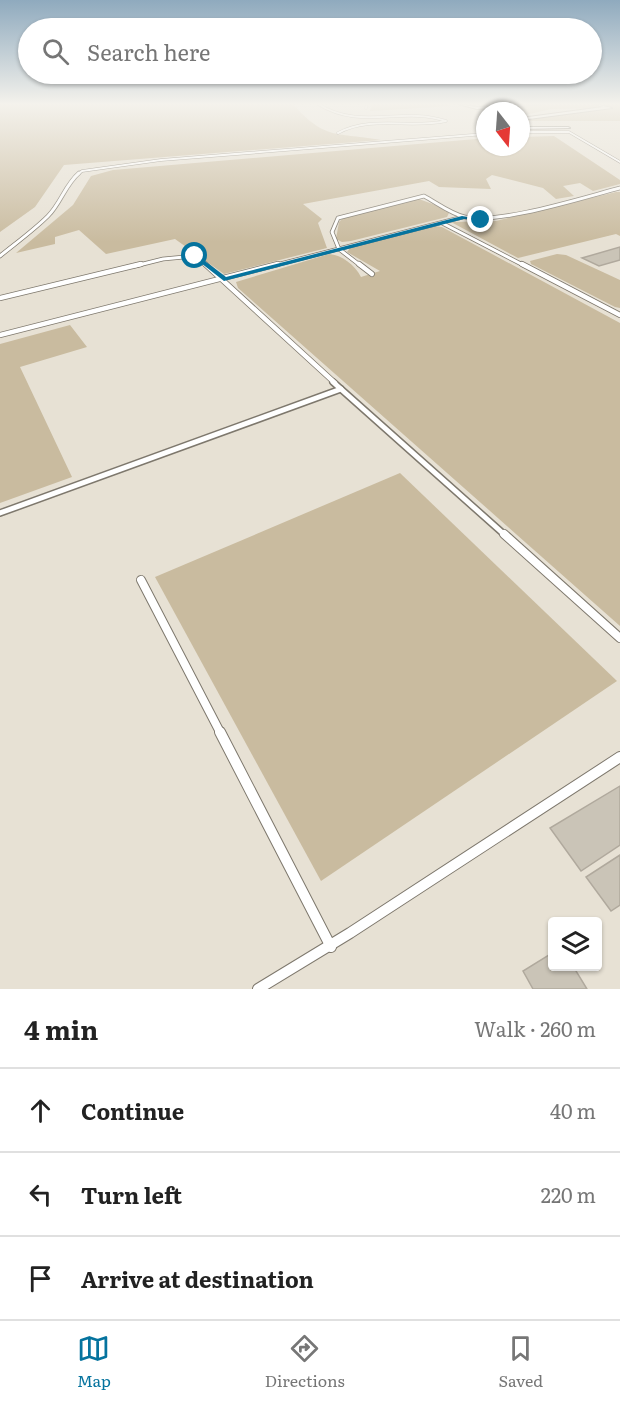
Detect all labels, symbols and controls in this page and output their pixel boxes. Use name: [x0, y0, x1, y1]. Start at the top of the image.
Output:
search box: [18, 18, 602, 84]
icon: search: [39, 35, 72, 68]
text: Search here: [87, 35, 210, 68]
north arrow: [476, 102, 530, 156]
route end: [467, 206, 493, 232]
route start: [181, 242, 207, 268]
map controls: [548, 917, 602, 971]
button: layers: [548, 917, 602, 971]
text: 4 min: [24, 1009, 98, 1048]
text: Walk · 260 m: [474, 1013, 596, 1043]
icon: ahead: [24, 1094, 57, 1127]
text: Continue: [81, 1094, 184, 1127]
text: 40 m: [550, 1095, 596, 1125]
icon: left: [24, 1178, 57, 1211]
text: Turn left: [81, 1178, 182, 1211]
text: 220 m: [541, 1179, 596, 1209]
icon: arrive: [24, 1262, 57, 1295]
text: Arrive at destination: [81, 1262, 314, 1295]
tab: Map: [77, 1332, 111, 1392]
tab: Directions: [265, 1332, 345, 1392]
tab: Saved: [499, 1332, 543, 1392]

